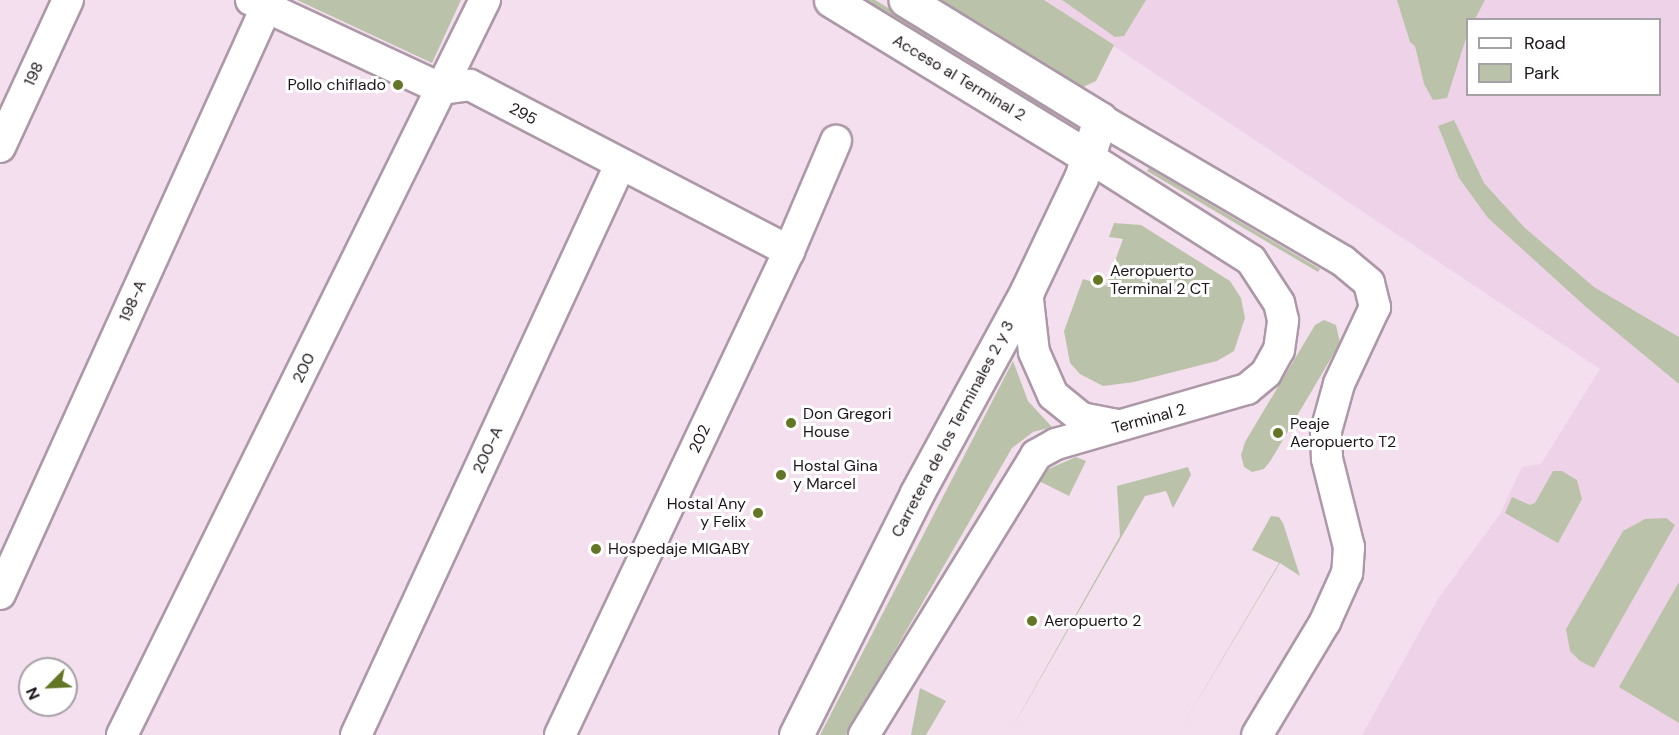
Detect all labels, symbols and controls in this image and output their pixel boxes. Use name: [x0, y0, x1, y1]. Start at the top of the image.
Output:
legend: [1466, 18, 1661, 96]
street label: Acceso al Terminal 2: [889, 31, 1029, 125]
text: Road: [1524, 31, 1566, 55]
street label: 198: [20, 59, 48, 89]
text: Park: [1524, 61, 1560, 85]
place label: Pollo chiflado: [287, 75, 386, 95]
marker: Pollo chiflado: [391, 78, 405, 92]
street label: 295: [506, 99, 540, 129]
place label: Aeropuerto Terminal 2 CT: [1110, 261, 1210, 299]
marker: Aeropuerto Terminal 2 CT: [1091, 273, 1105, 287]
street label: 198-A: [115, 277, 151, 325]
street label: Carretera de los Terminales 2 y 3: [888, 317, 1018, 541]
street label: 200: [289, 350, 319, 386]
street label: Terminal 2: [1110, 400, 1188, 438]
place label: Don Gregori House: [803, 404, 892, 442]
place label: Peaje Aeropuerto T2: [1290, 414, 1396, 452]
marker: Don Gregori House: [784, 416, 798, 430]
street label: 202: [685, 422, 715, 456]
street label: 200-A: [469, 423, 507, 477]
marker: Peaje Aeropuerto T2: [1271, 426, 1285, 440]
place label: Hostal Gina y Marcel: [793, 456, 878, 494]
marker: Hostal Gina y Marcel: [774, 468, 788, 482]
place label: Hostal Any y Felix: [667, 494, 746, 532]
marker: Hostal Any y Felix: [751, 506, 765, 520]
place label: Hospedaje MIGABY: [608, 539, 750, 559]
marker: Hospedaje MIGABY: [589, 542, 603, 556]
place label: Aeropuerto 2: [1044, 611, 1142, 631]
marker: Aeropuerto 2: [1025, 614, 1039, 628]
north arrow: [18, 657, 78, 717]
text: N: [21, 684, 45, 703]

